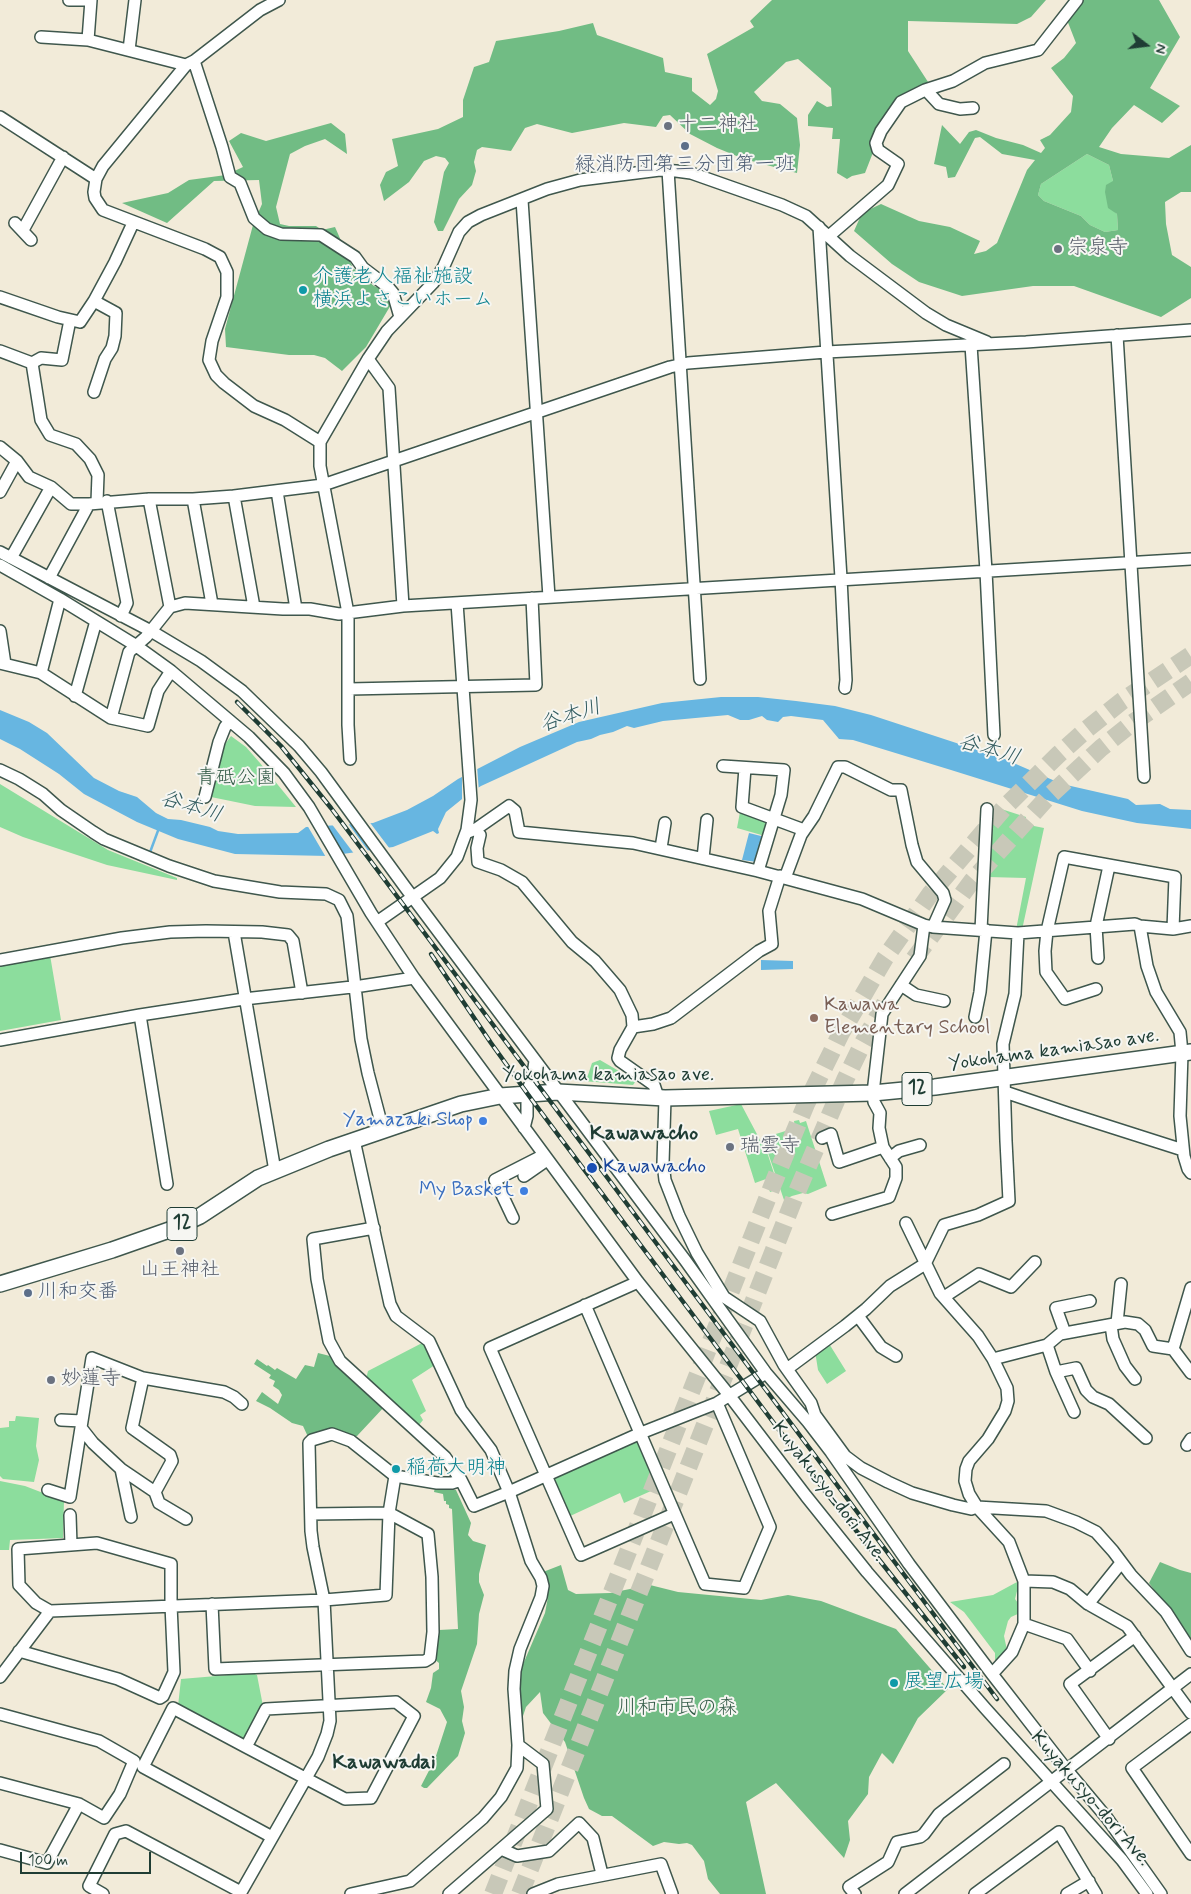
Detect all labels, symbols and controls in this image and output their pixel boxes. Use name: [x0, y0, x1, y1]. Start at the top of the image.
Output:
north arrow: [1121, 20, 1171, 70]
text: N: [1151, 42, 1170, 56]
place label: 十二神社: [678, 114, 758, 138]
marker: 十二神社: [662, 120, 674, 132]
marker: 緑消防団第三分団第一班: [679, 140, 691, 152]
place label: 緑消防団第三分団第一班: [575, 154, 795, 178]
place label: 宗泉寺: [1068, 237, 1128, 261]
marker: 宗泉寺: [1052, 243, 1064, 255]
place label: 介護老人福祉施設 横浜よさこいホーム: [313, 266, 493, 313]
marker: 介護老人福祉施設 横浜よさこいホーム: [297, 284, 309, 296]
water label: 谷本川: [537, 695, 605, 739]
water label: 谷本川: [955, 730, 1023, 772]
park label: 青砥公園: [196, 767, 276, 791]
water label: 谷本川: [157, 787, 225, 829]
place label: Kawawa Elementary School: [824, 994, 990, 1041]
marker: Kawawa Elementary School: [808, 1012, 820, 1024]
street label: Yokohama kamiasao ave.: [947, 1024, 1161, 1078]
street label: Yokohama kamiasao ave.: [502, 1064, 714, 1088]
road number: 12: [902, 1072, 932, 1106]
place label: Yamazaki Shop: [343, 1109, 473, 1133]
marker: Yamazaki Shop: [477, 1115, 489, 1127]
district label: Kawawacho: [590, 1122, 698, 1148]
place label: 瑞雲寺: [740, 1135, 800, 1159]
marker: 瑞雲寺: [724, 1141, 736, 1153]
place label: Kawawacho: [603, 1156, 706, 1180]
marker: Kawawacho: [585, 1161, 599, 1175]
place label: My Basket: [419, 1179, 514, 1203]
marker: My Basket: [518, 1185, 530, 1197]
road number: 12: [167, 1208, 197, 1240]
marker: 山王神社: [174, 1245, 186, 1257]
place label: 山王神社: [140, 1259, 220, 1283]
place label: 川和交番: [38, 1281, 118, 1305]
marker: 川和交番: [22, 1287, 34, 1299]
place label: 妙蓮寺: [61, 1368, 121, 1392]
marker: 妙蓮寺: [45, 1374, 57, 1386]
street label: Kuyakusyo-dori Ave.: [766, 1417, 890, 1567]
place label: 稲荷大明神: [406, 1457, 506, 1481]
marker: 稲荷大明神: [390, 1463, 402, 1475]
place label: 展望広場: [904, 1671, 984, 1695]
marker: 展望広場: [888, 1677, 900, 1689]
park label: 川和市民の森: [617, 1697, 737, 1721]
street label: Kuyakusyo-dori Ave.: [1025, 1726, 1155, 1872]
district label: Kawawadai: [332, 1751, 436, 1777]
scale bar: [22, 1842, 154, 1874]
text: 100 m: [28, 1851, 68, 1871]

